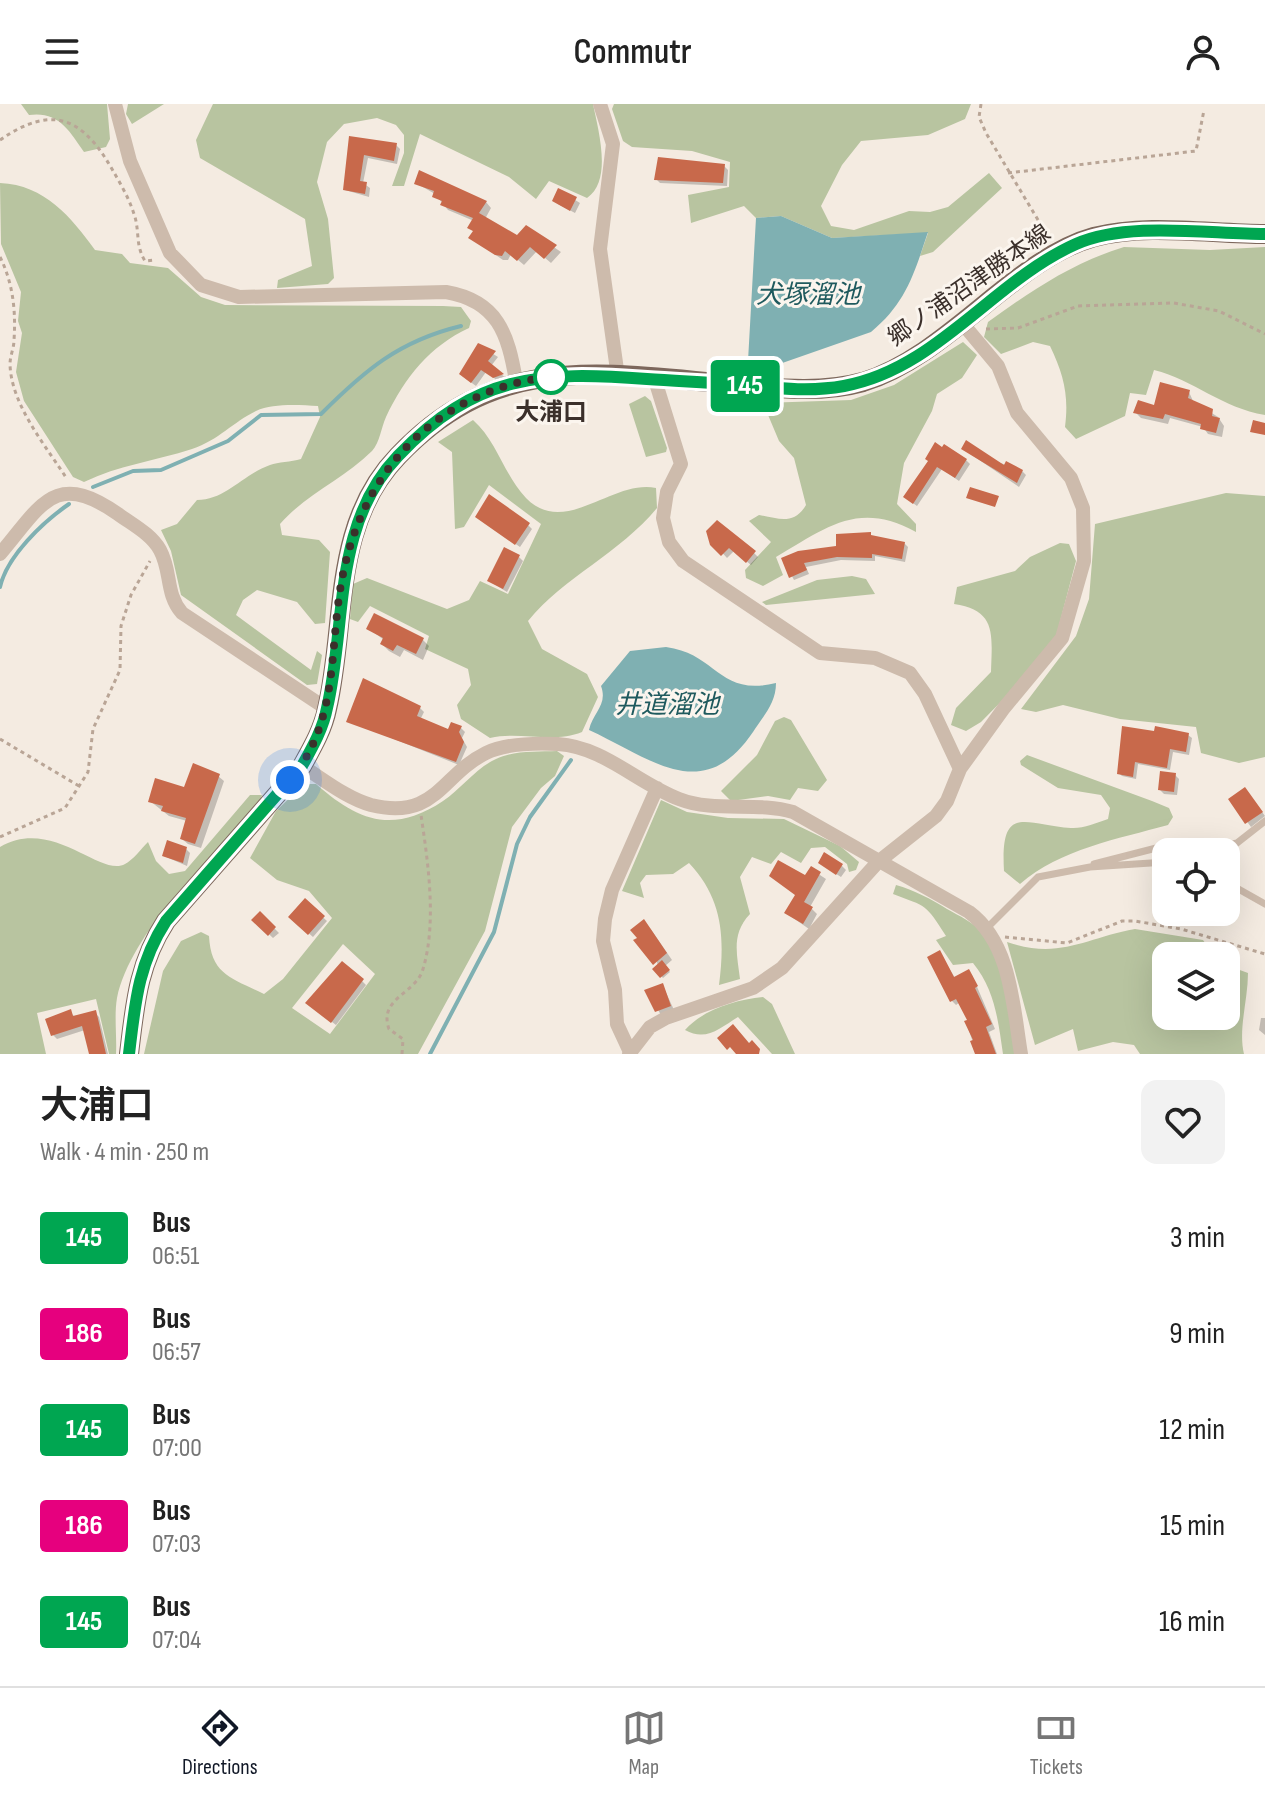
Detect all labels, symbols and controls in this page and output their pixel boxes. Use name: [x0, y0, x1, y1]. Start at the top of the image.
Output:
icon: menu: [40, 30, 84, 74]
icon: person: [1181, 30, 1225, 74]
text: Commutr: [574, 31, 691, 74]
street label: 郷ノ浦沼津勝本線: [882, 218, 1056, 352]
water label: 犬塚溜池: [756, 280, 863, 311]
marker: 大浦口: [534, 360, 568, 394]
line badge: 145: [699, 360, 791, 412]
text: 145: [727, 369, 763, 402]
place label: 大浦口: [515, 398, 587, 427]
water label: 井道溜池: [615, 690, 722, 721]
your location: [270, 760, 310, 800]
map controls: [1152, 838, 1240, 1030]
button: locate: [1152, 838, 1240, 926]
button: layers: [1152, 942, 1240, 1030]
button: heart: [1141, 1080, 1225, 1164]
text: 大浦口: [40, 1084, 154, 1129]
text: Walk · 4 min · 250 m: [40, 1137, 209, 1168]
text: Bus: [152, 1205, 191, 1241]
text: 3 min: [1170, 1220, 1225, 1256]
text: 145: [66, 1221, 102, 1254]
text: 06:51: [152, 1241, 199, 1272]
text: Bus: [152, 1301, 191, 1337]
text: 9 min: [1169, 1316, 1225, 1352]
text: 186: [65, 1317, 103, 1350]
text: 06:57: [152, 1337, 201, 1368]
text: Bus: [152, 1397, 191, 1433]
text: 12 min: [1159, 1412, 1225, 1448]
text: 145: [66, 1413, 102, 1446]
text: 07:00: [152, 1433, 202, 1464]
text: Bus: [152, 1493, 191, 1529]
text: 15 min: [1160, 1508, 1225, 1544]
text: 186: [65, 1509, 103, 1542]
text: 07:03: [152, 1529, 201, 1560]
text: Bus: [152, 1589, 191, 1625]
text: 16 min: [1159, 1604, 1225, 1640]
text: 145: [66, 1605, 102, 1638]
text: 07:04: [152, 1625, 201, 1656]
tab: Directions: [182, 1706, 258, 1781]
tab: Map: [622, 1706, 666, 1781]
tab: Tickets: [1030, 1706, 1083, 1781]

